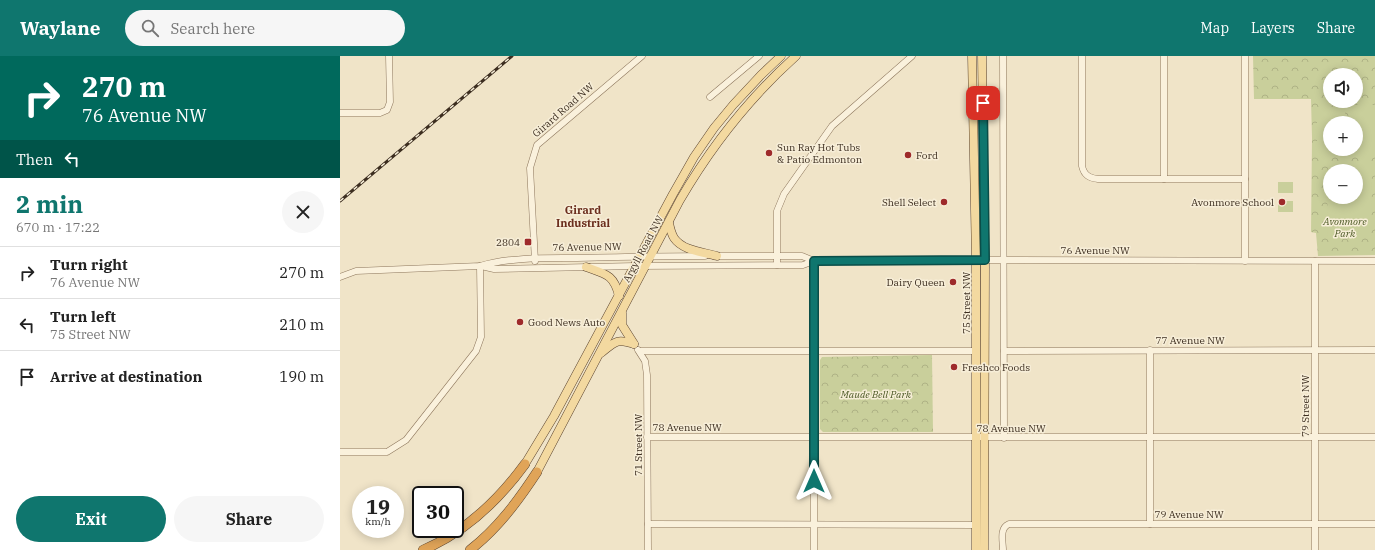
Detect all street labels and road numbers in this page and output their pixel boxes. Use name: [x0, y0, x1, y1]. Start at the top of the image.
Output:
street label: Girard Road NW: [530, 80, 596, 140]
street label: Argyll Road NW: [620, 213, 666, 285]
street label: 76 Avenue NW: [552, 240, 622, 254]
street label: 76 Avenue NW: [1060, 244, 1130, 257]
street label: 75 Street NW: [960, 272, 973, 334]
street label: 77 Avenue NW: [1155, 334, 1225, 347]
street label: 79 Street NW: [1299, 375, 1312, 437]
street label: 71 Street NW: [632, 414, 645, 476]
street label: 78 Avenue NW: [652, 421, 722, 434]
street label: 78 Avenue NW: [976, 422, 1046, 435]
street label: 79 Avenue NW: [1154, 508, 1224, 521]

